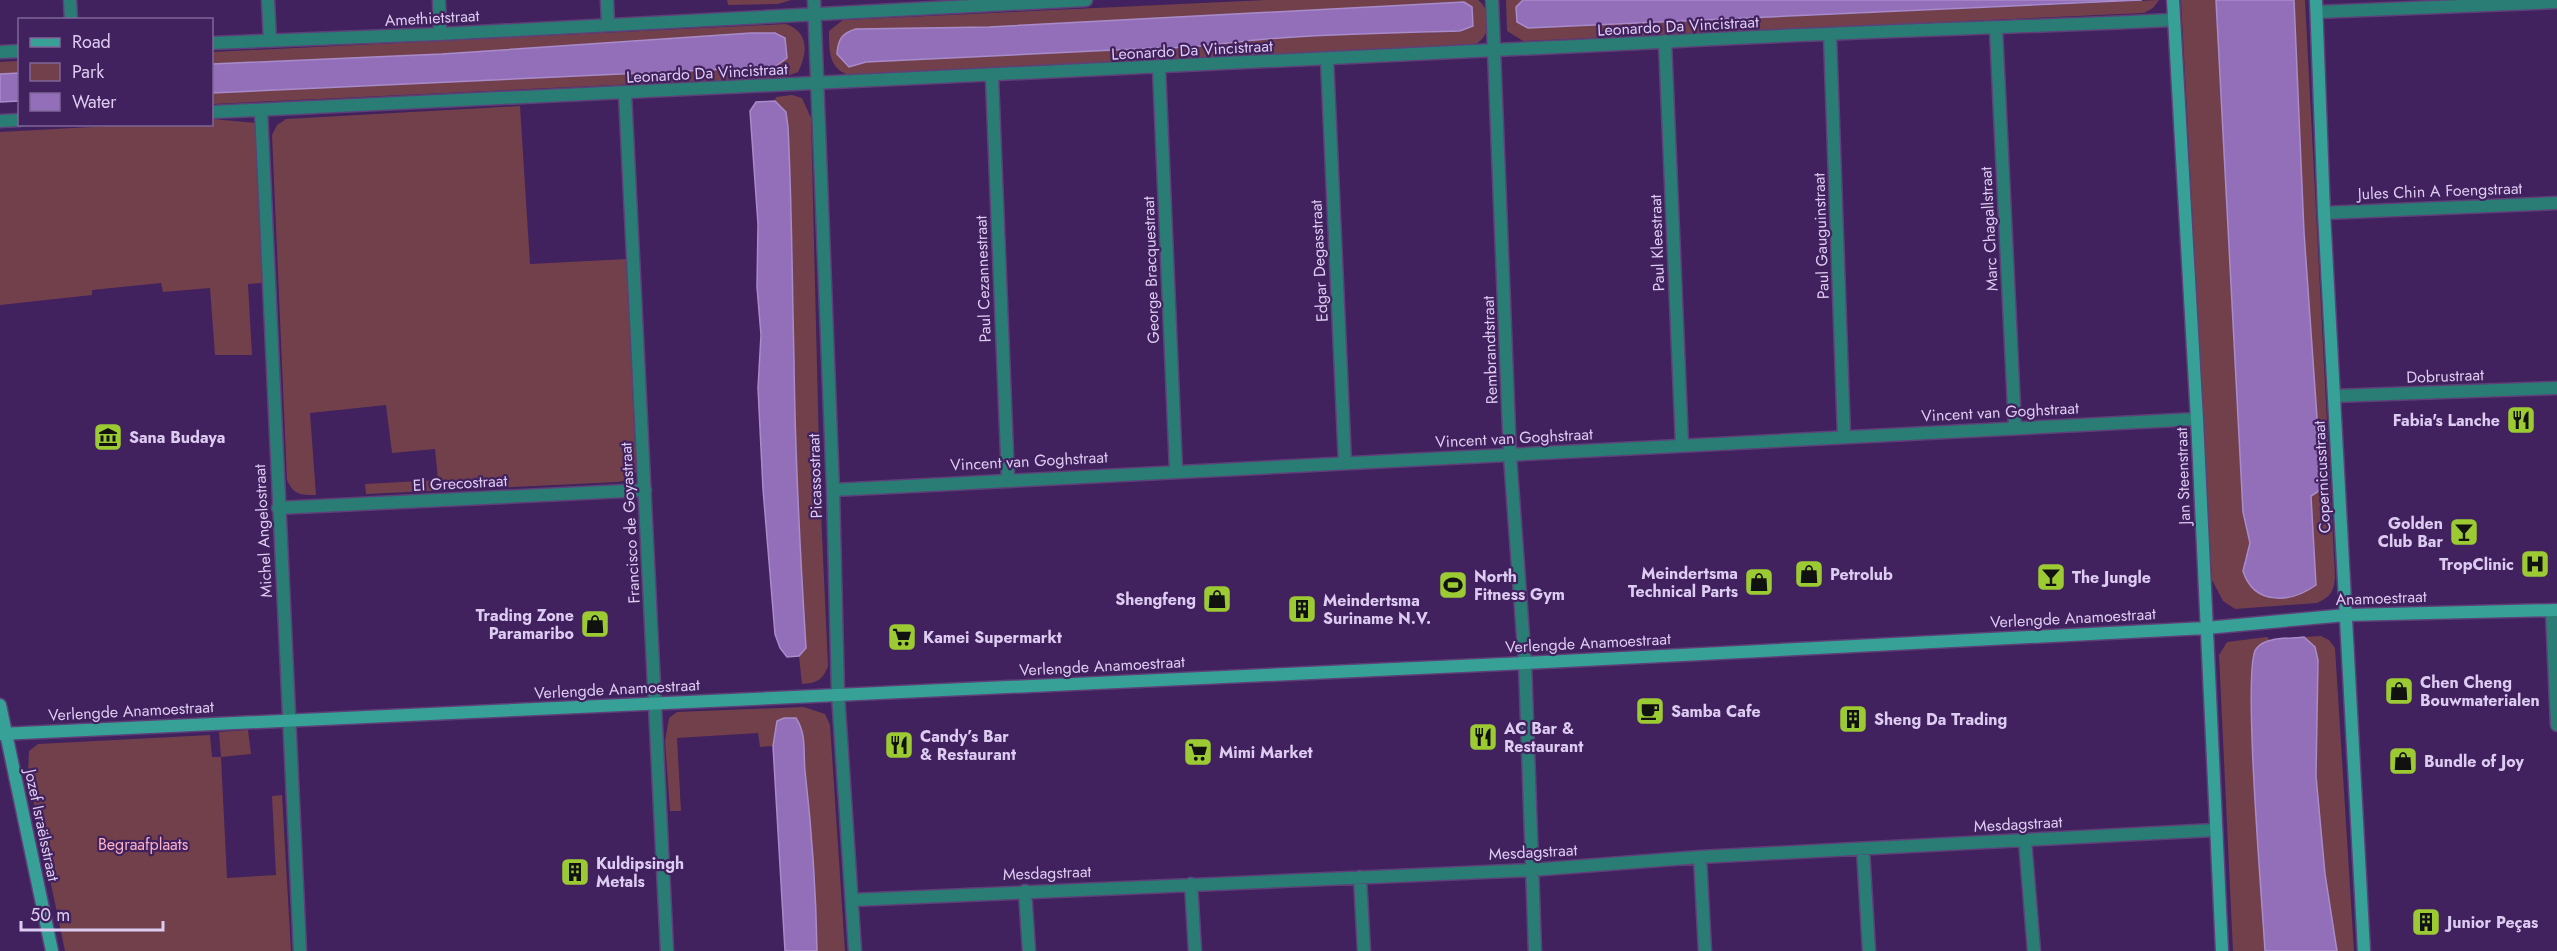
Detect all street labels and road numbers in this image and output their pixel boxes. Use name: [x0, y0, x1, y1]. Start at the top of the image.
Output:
street label: Amethietstraat: [384, 4, 480, 32]
street label: Leonardo Da Vincistraat: [1597, 10, 1760, 42]
street label: Leonardo Da Vincistraat: [1111, 34, 1274, 66]
street label: Leonardo Da Vincistraat: [626, 57, 789, 89]
street label: Marc Chagallstraat: [1974, 166, 2004, 292]
street label: Paul Gauguinstraat: [1807, 172, 1835, 300]
street label: Jules Chin A Foengstraat: [2355, 177, 2523, 205]
street label: Paul Kleestraat: [1644, 194, 1670, 292]
street label: George Bracquestraat: [1137, 196, 1165, 344]
street label: Edgar Degasstraat: [1304, 199, 1334, 323]
street label: Paul Cezannestraat: [969, 215, 997, 343]
street label: Rembrandtstraat: [1477, 295, 1503, 405]
street label: Dobrustraat: [2406, 363, 2484, 389]
street label: Vincent van Goghstraat: [1921, 396, 2079, 428]
street label: Copernicusstraat: [2308, 420, 2336, 534]
street label: Vincent van Goghstraat: [1435, 422, 1593, 454]
street label: Jan Steenstraat: [2170, 427, 2196, 527]
street label: Picassostraat: [802, 433, 828, 519]
street label: Francisco de Goyastraat: [614, 442, 646, 604]
street label: Vincent van Goghstraat: [950, 445, 1108, 477]
street label: Michel Angelostraat: [248, 464, 278, 598]
street label: El Grecostraat: [412, 469, 508, 497]
street label: Anamoestraat: [2335, 585, 2427, 611]
street label: Verlengde Anamoestraat: [1990, 602, 2157, 634]
street label: Verlengde Anamoestraat: [1505, 627, 1672, 659]
street label: Verlengde Anamoestraat: [1019, 650, 1186, 682]
street label: Verlengde Anamoestraat: [534, 673, 701, 705]
street label: Verlengde Anamoestraat: [48, 695, 215, 727]
street label: Jozef Israëlsstraat: [18, 765, 65, 883]
street label: Mesdagstraat: [1973, 810, 2063, 838]
street label: Mesdagstraat: [1488, 838, 1578, 866]
street label: Mesdagstraat: [1002, 860, 1092, 886]

